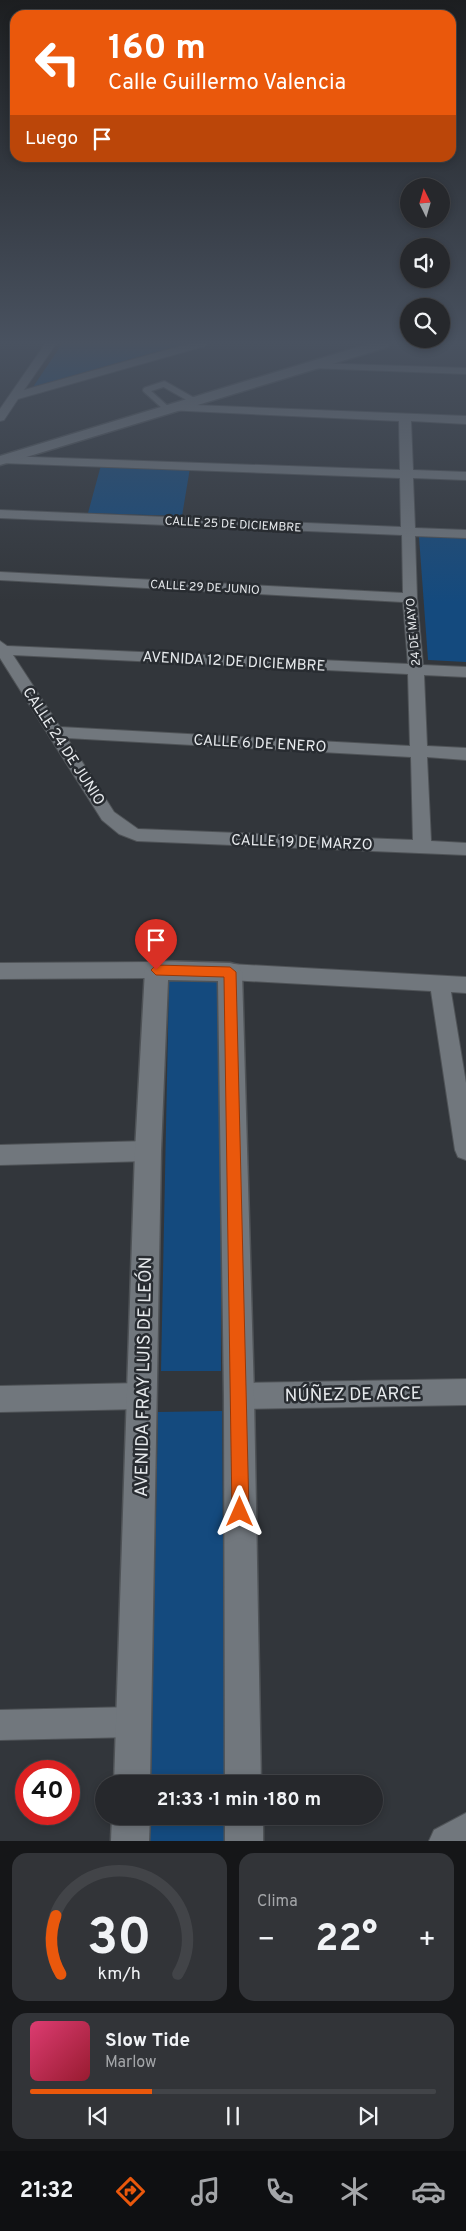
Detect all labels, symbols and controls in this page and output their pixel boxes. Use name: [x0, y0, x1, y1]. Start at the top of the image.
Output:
text: 160 m: [108, 27, 206, 71]
icon: left: [25, 30, 90, 95]
text: Calle Guillermo Valencia: [108, 70, 346, 97]
icon: arrive: [88, 125, 116, 153]
text: Luego: [25, 127, 78, 151]
north arrow: [400, 178, 450, 228]
map controls: [400, 178, 450, 348]
button: sound: [400, 238, 450, 288]
button: search: [400, 298, 450, 348]
street label: CALLE 25 DE DICIEMBRE: [164, 513, 302, 537]
street label: CALLE 29 DE JUNIO: [150, 577, 260, 599]
street label: 24 DE MAYO: [403, 597, 425, 667]
street label: AVENIDA 12 DE DICIEMBRE: [142, 648, 326, 677]
street label: CALLE 24 DE JUNIO: [17, 684, 108, 810]
street label: CALLE 6 DE ENERO: [193, 732, 327, 757]
street label: CALLE 19 DE MARZO: [231, 832, 373, 855]
pin: [135, 919, 177, 970]
icon: arrive: [142, 926, 170, 954]
street label: AVENIDA FRAY LUIS DE LEÓN: [129, 1257, 158, 1497]
street label: NÚÑEZ DE ARCE: [284, 1381, 422, 1408]
position arrow: [213, 1485, 265, 1537]
speed limit sign: 40: [15, 1760, 80, 1825]
text: 21:33 · 1 min · 180 m: [157, 1788, 321, 1812]
text: Clima: [257, 1892, 298, 1912]
text: 30: [87, 1907, 152, 1973]
text: 22°: [315, 1916, 378, 1965]
text: −: [257, 1923, 275, 1959]
text: +: [418, 1923, 436, 1959]
text: km/h: [98, 1963, 141, 1986]
text: Slow Tide: [105, 2029, 190, 2053]
text: Marlow: [105, 2053, 157, 2073]
icon: previous: [84, 2102, 112, 2130]
icon: pause: [219, 2102, 247, 2130]
icon: next: [354, 2102, 382, 2130]
icon: directions: [113, 2174, 148, 2209]
icon: music: [188, 2174, 223, 2209]
icon: phone: [262, 2174, 297, 2209]
icon: climate: [337, 2174, 372, 2209]
icon: car: [411, 2174, 446, 2209]
text: 21:32: [20, 2178, 74, 2205]

